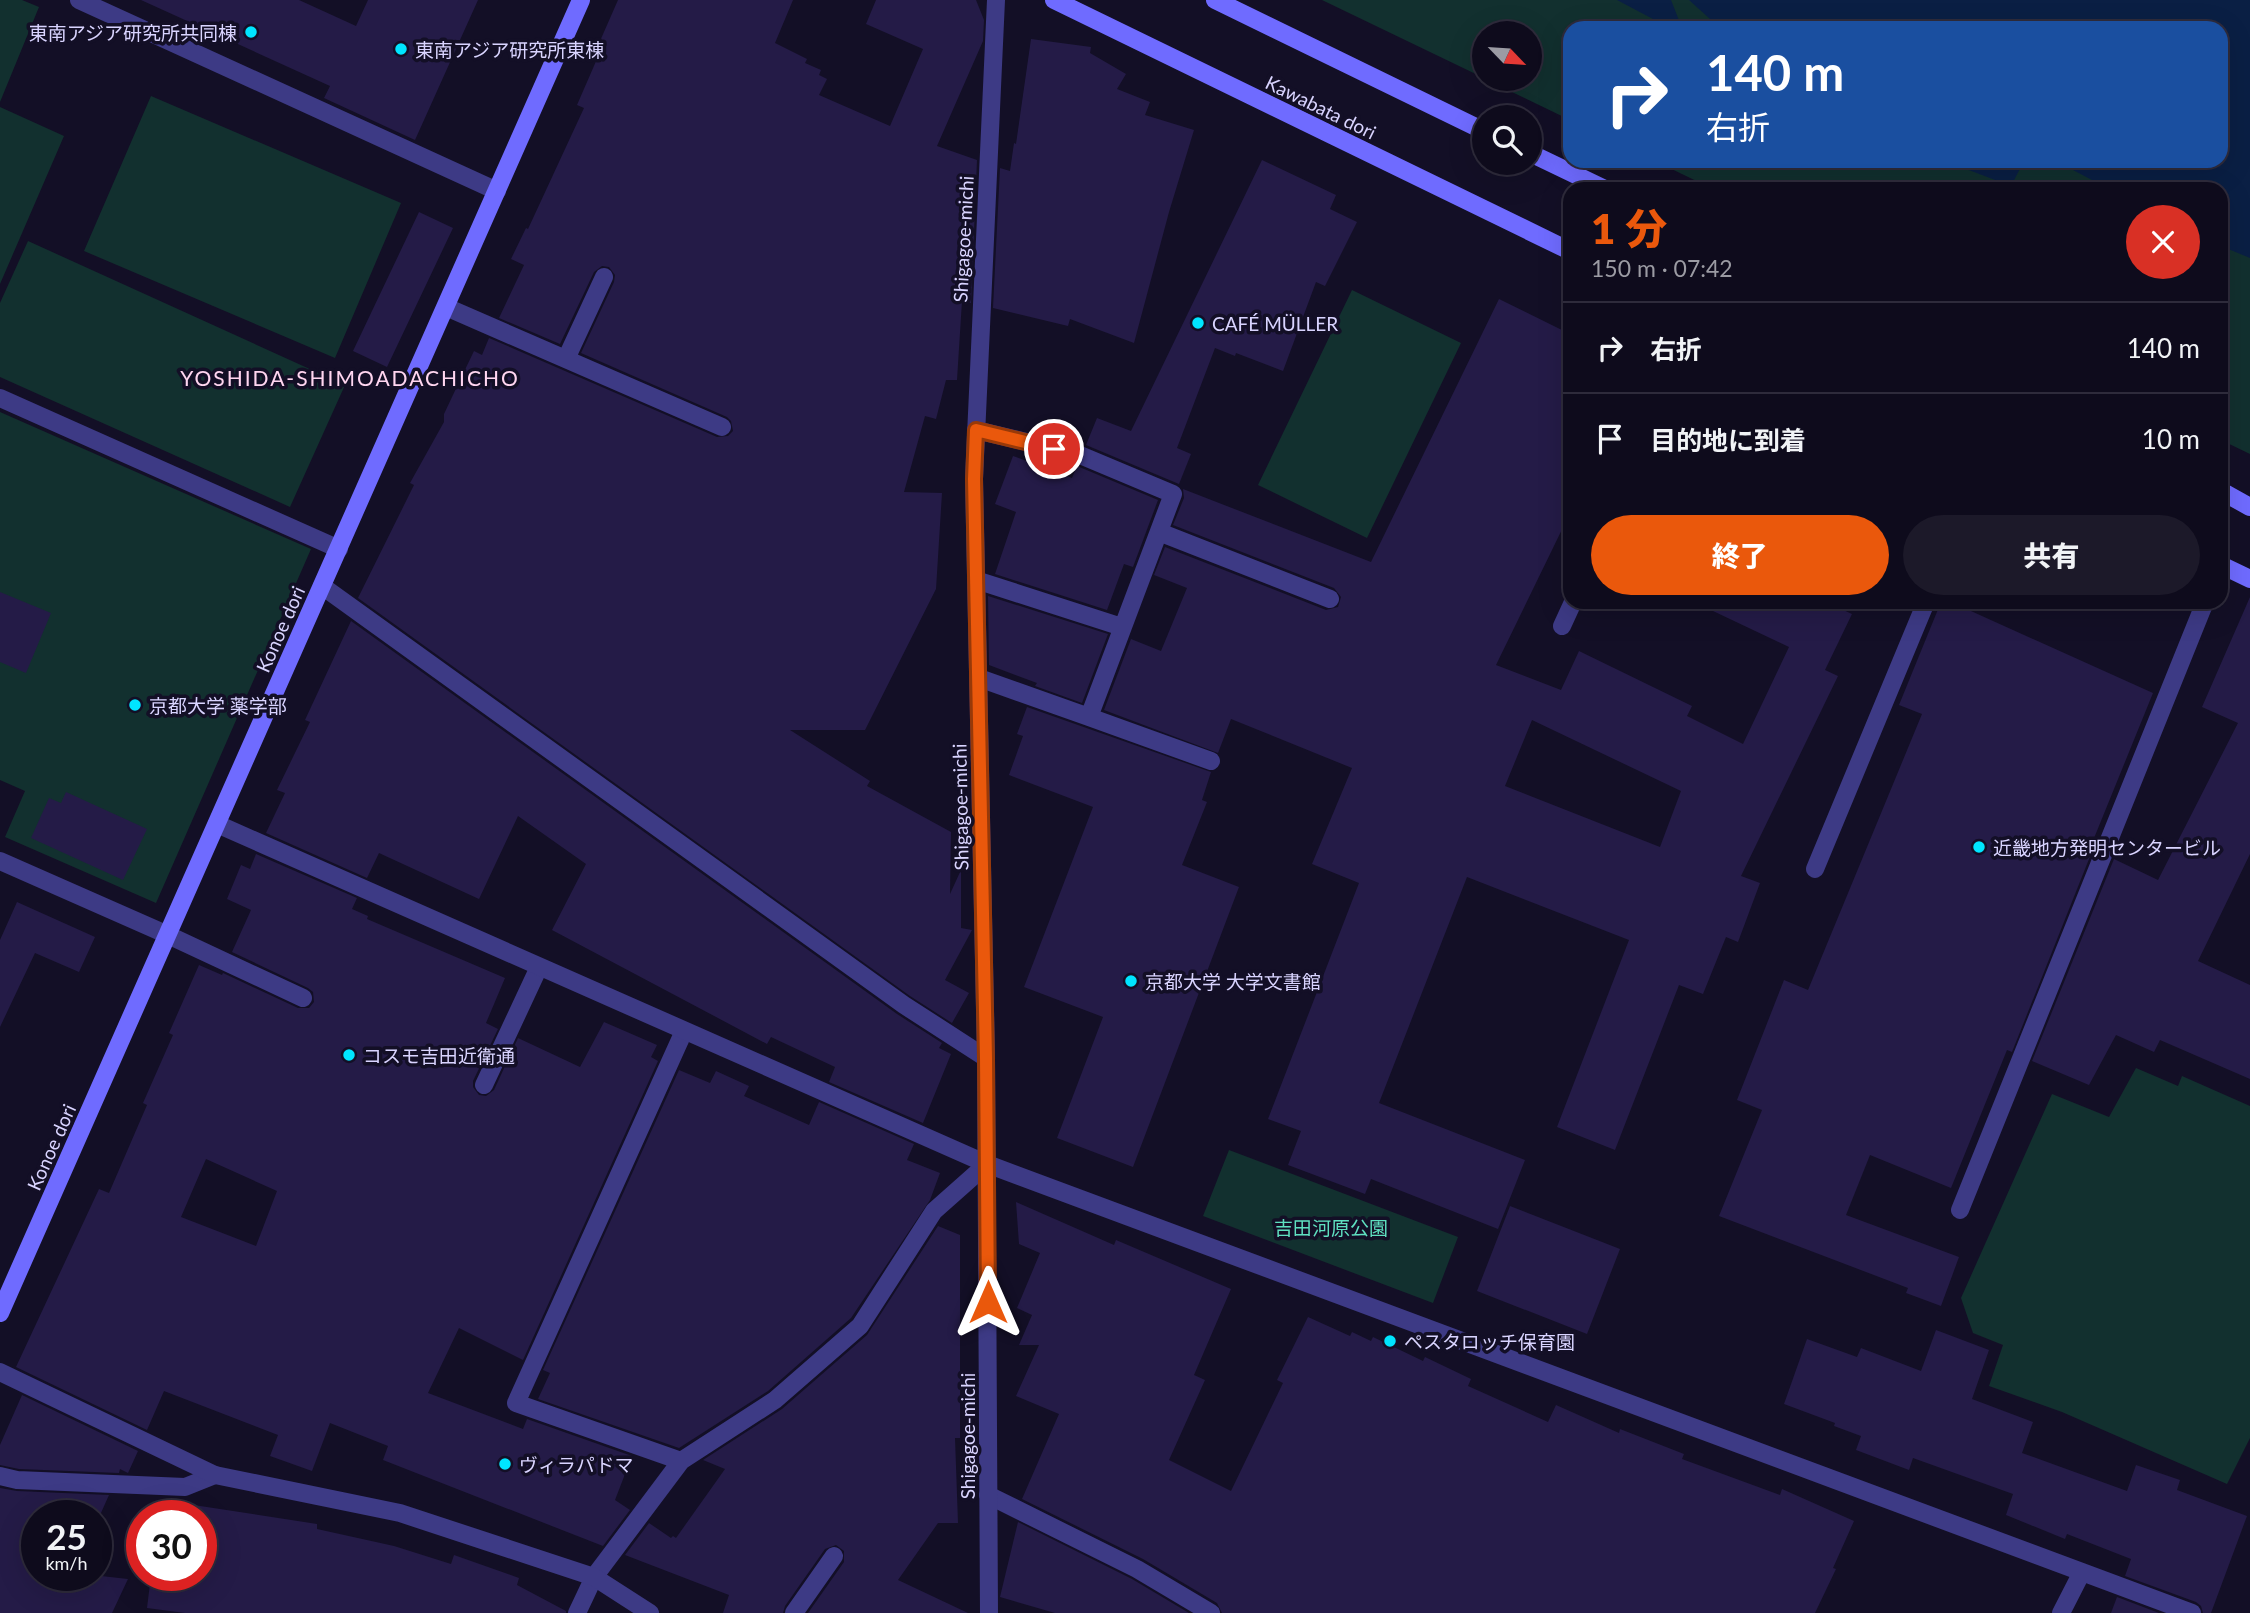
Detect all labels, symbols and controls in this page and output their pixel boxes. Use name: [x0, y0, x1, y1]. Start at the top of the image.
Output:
place label: 東南アジア研究所共同棟: [29, 21, 237, 44]
north arrow: [1472, 21, 1542, 91]
map controls: [1472, 21, 1542, 175]
marker: 東南アジア研究所共同棟: [243, 24, 259, 40]
place label: 東南アジア研究所東棟: [415, 38, 604, 61]
marker: 東南アジア研究所東棟: [393, 41, 409, 57]
text: 140 m: [1706, 43, 1844, 101]
icon: right: [1591, 49, 1682, 140]
street label: Kawabata dori: [1262, 70, 1380, 144]
button: search: [1472, 105, 1542, 175]
text: 右折: [1706, 107, 1770, 146]
street label: Shigagoe-michi: [948, 175, 978, 303]
text: 1 分: [1591, 203, 1667, 253]
button: close: [2126, 205, 2200, 279]
text: 150 m · 07:42: [1591, 254, 1733, 282]
place label: CAFÉ MÜLLER: [1212, 312, 1338, 335]
marker: CAFÉ MÜLLER: [1190, 315, 1206, 331]
icon: right: [1591, 329, 1629, 367]
text: 140 m: [2127, 332, 2200, 364]
text: 右折: [1650, 333, 1702, 365]
district label: YOSHIDA-SHIMOADACHICHO: [180, 365, 520, 390]
pin: [1024, 419, 1084, 479]
icon: arrive: [1591, 420, 1629, 458]
text: 10 m: [2142, 423, 2200, 455]
text: 目的地に到着: [1650, 424, 1806, 456]
icon: arrive: [1035, 430, 1073, 468]
button: 終了: [1591, 515, 1889, 595]
button: 共有: [1903, 515, 2200, 595]
street label: Konoe dori: [251, 582, 309, 676]
place label: 京都大学 薬学部: [149, 694, 287, 717]
marker: 京都大学 薬学部: [127, 697, 143, 713]
street label: Shigagoe-michi: [947, 743, 973, 871]
place label: 近畿地方発明センタービル: [1993, 836, 2221, 859]
marker: 近畿地方発明センタービル: [1971, 839, 1987, 855]
place label: 京都大学 大学文書館: [1145, 970, 1321, 993]
marker: 京都大学 大学文書館: [1123, 973, 1139, 989]
place label: コスモ吉田近衛通: [363, 1044, 515, 1067]
marker: コスモ吉田近衛通: [341, 1047, 357, 1063]
street label: Konoe dori: [22, 1100, 80, 1194]
park label: 吉田河原公園: [1274, 1216, 1388, 1239]
position arrow: [951, 1265, 1025, 1339]
place label: ペスタロッチ保育園: [1404, 1330, 1575, 1353]
marker: ペスタロッチ保育園: [1382, 1333, 1398, 1349]
street label: Shigagoe-michi: [956, 1373, 979, 1499]
place label: ヴィラパドマ: [519, 1453, 633, 1476]
marker: ヴィラパドマ: [497, 1456, 513, 1472]
speed limit sign: 30: [126, 1500, 217, 1591]
text: 25: [46, 1515, 87, 1557]
text: km/h: [45, 1552, 88, 1574]

